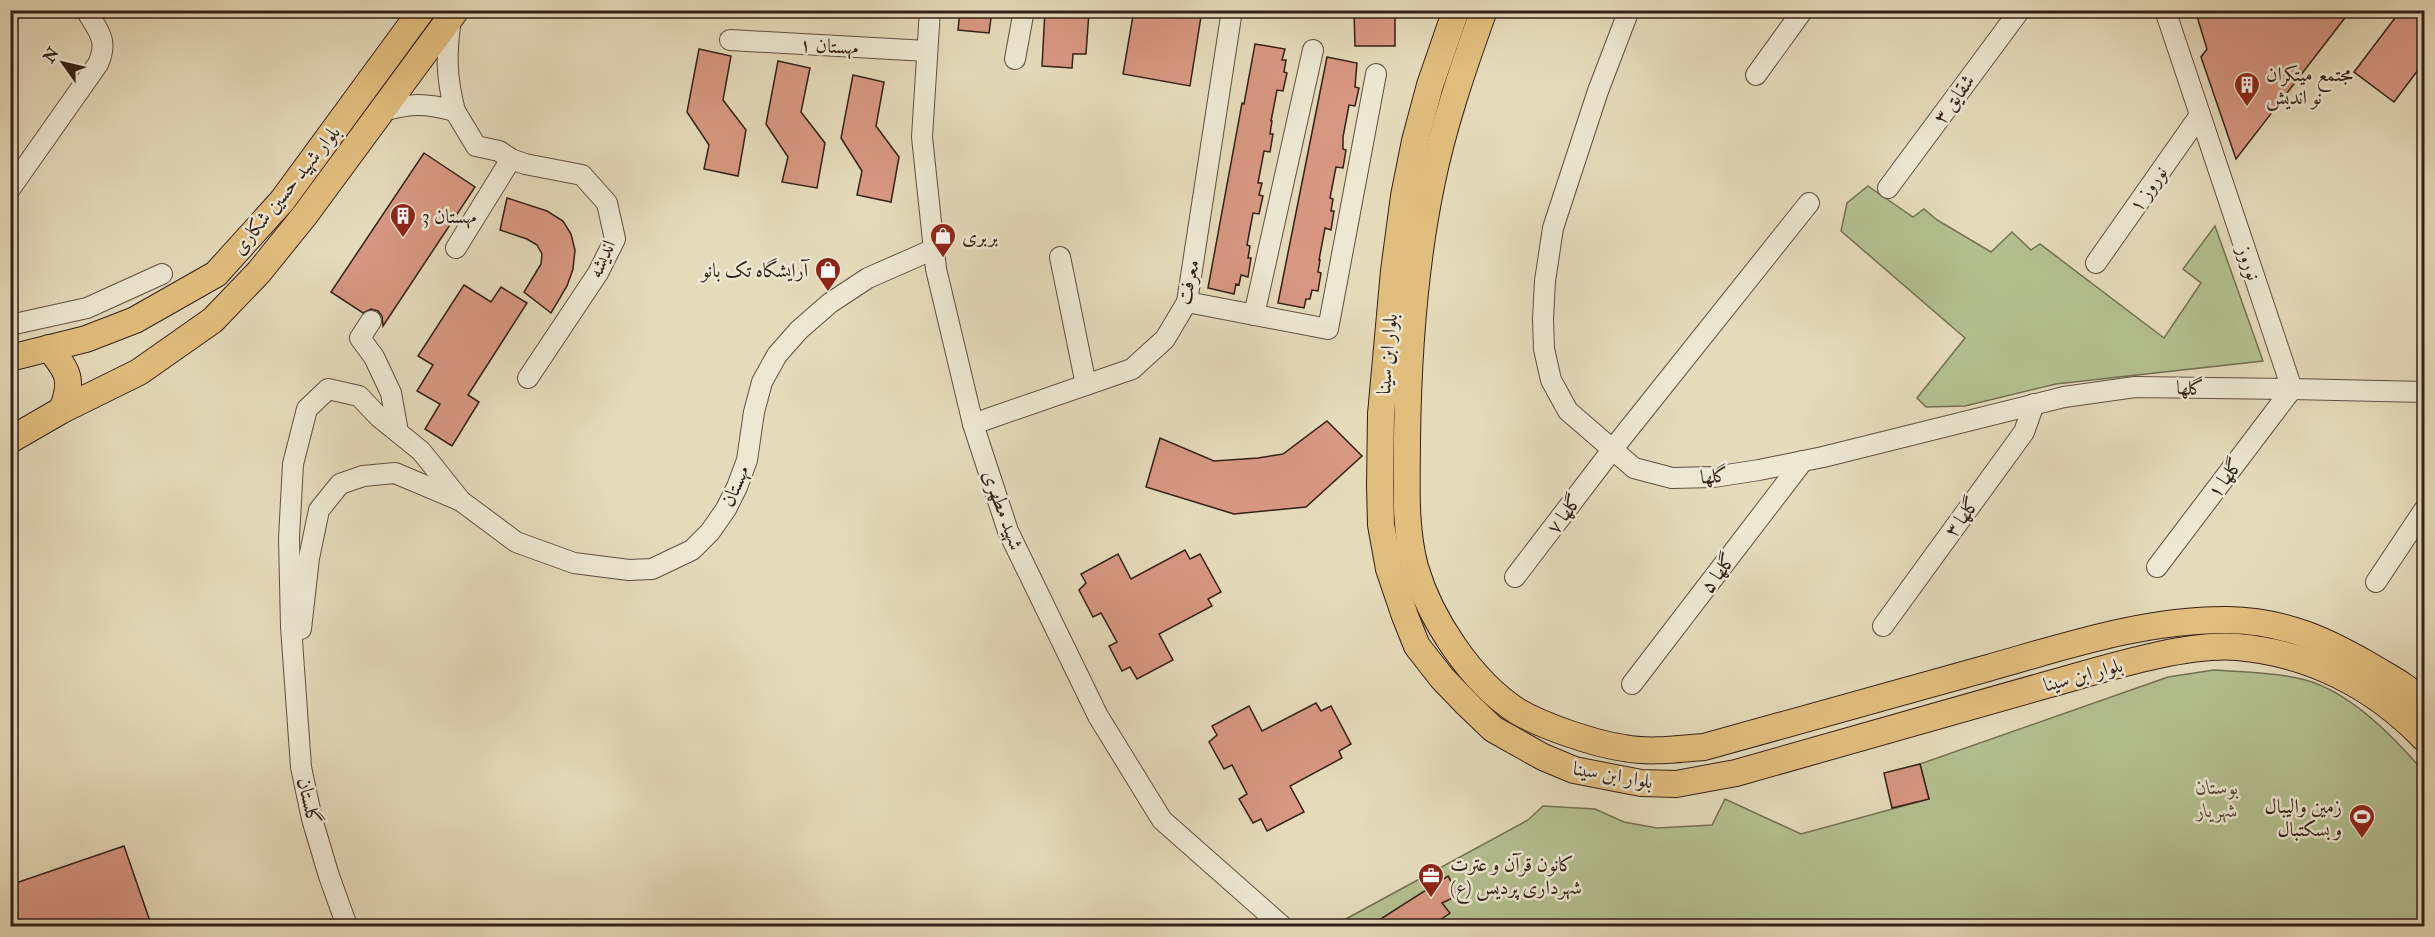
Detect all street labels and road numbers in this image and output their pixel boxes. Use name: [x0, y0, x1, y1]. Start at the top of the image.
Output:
street label: مهستان ۱: [799, 32, 859, 60]
street label: شقایق ۳: [1928, 69, 1980, 129]
street label: بلوار شهید حسین شکاری: [226, 120, 346, 260]
street label: نوروز ۱: [2123, 161, 2173, 217]
street label: اندیشه: [583, 236, 621, 282]
street label: نوروز: [2231, 241, 2267, 284]
street label: معرفت: [1171, 257, 1205, 307]
street label: بلوار ابن سینا: [1371, 313, 1403, 395]
street label: گلها: [2176, 375, 2204, 401]
street label: گلها ۱: [2202, 453, 2248, 503]
street label: مهستان: [715, 461, 755, 511]
street label: گلها: [1699, 462, 1729, 490]
street label: شهید مطهری: [977, 467, 1029, 553]
street label: گلها ۷: [1541, 489, 1587, 539]
street label: گلها ۳: [1939, 492, 1985, 542]
street label: گلها ۵: [1695, 548, 1741, 598]
street label: بلوار ابن سینا: [2041, 652, 2125, 698]
street label: بلوار ابن سینا: [1571, 756, 1655, 794]
street label: گلستان: [291, 775, 327, 827]

